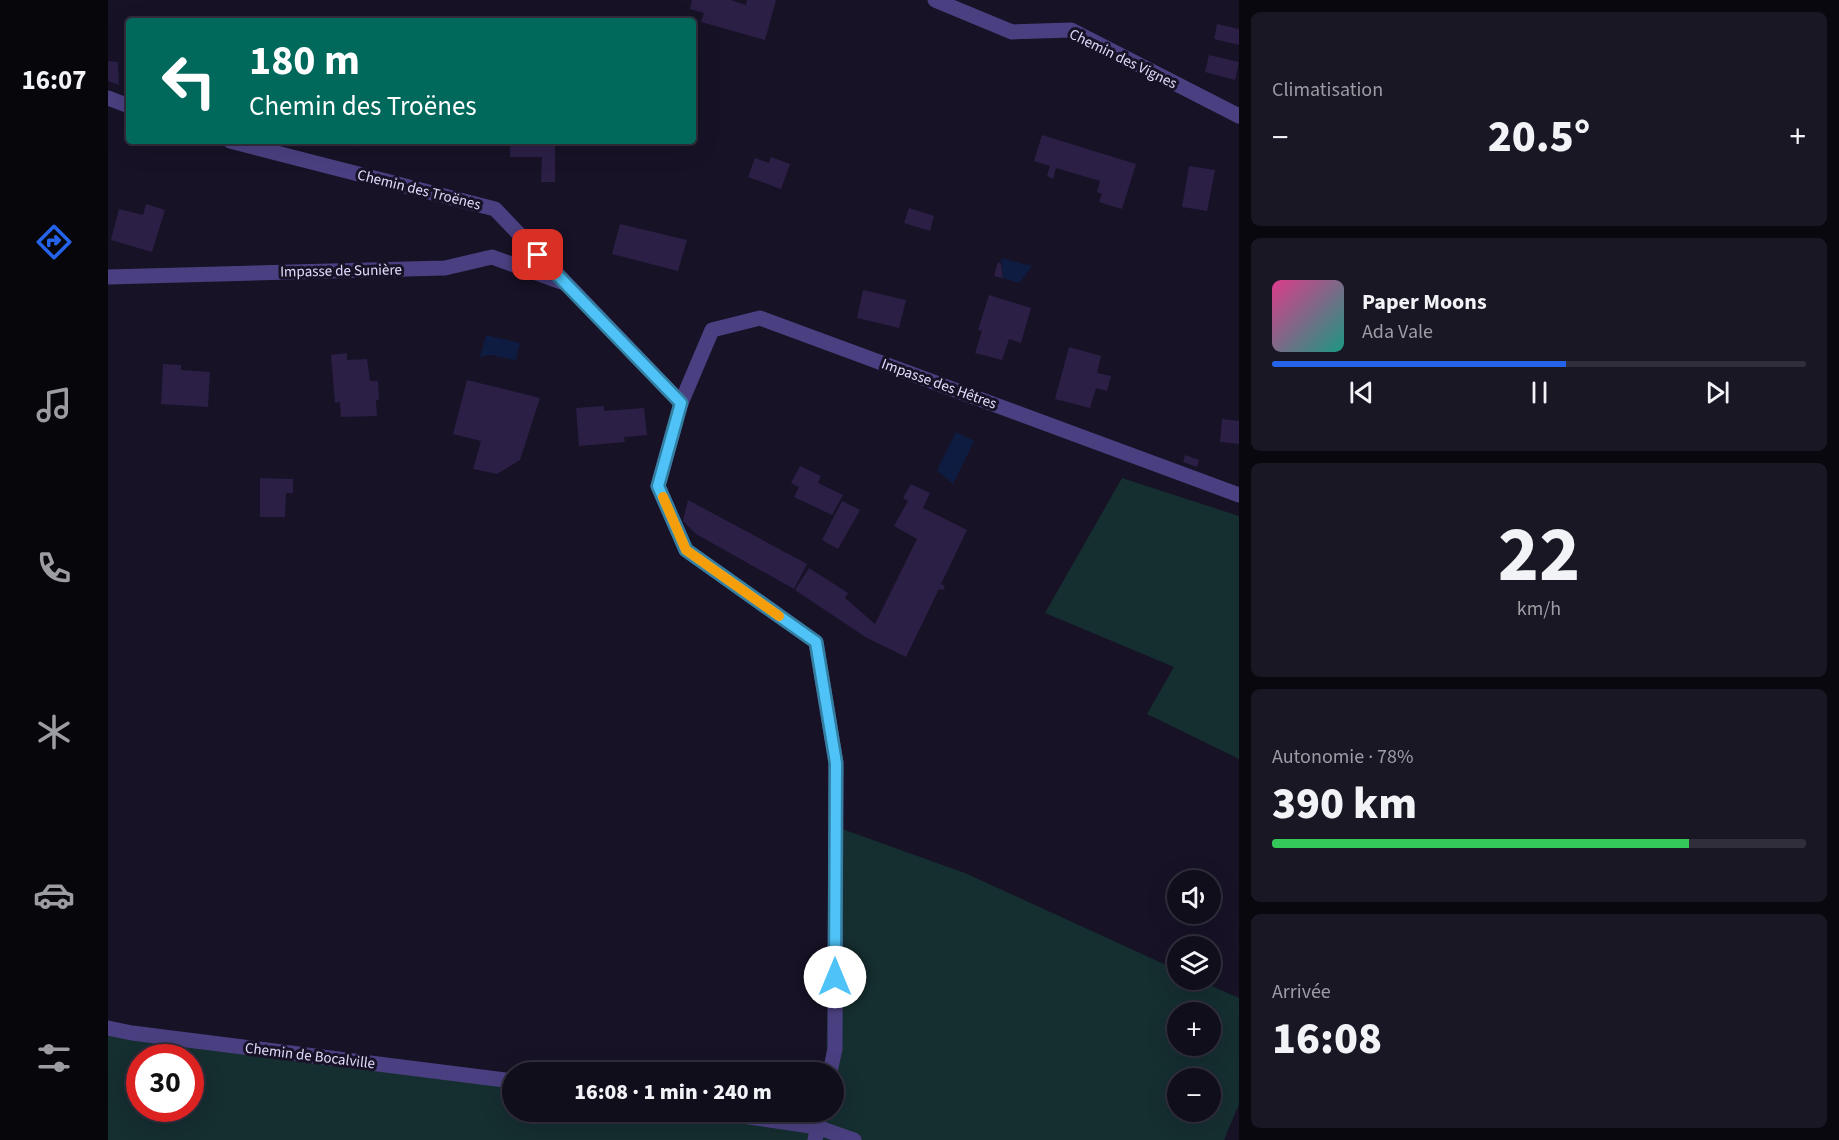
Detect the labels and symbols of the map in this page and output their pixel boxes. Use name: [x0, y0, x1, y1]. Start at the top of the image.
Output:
street label: Chemin des Vignes: [1066, 24, 1180, 94]
street label: Chemin des Troënes: [355, 165, 483, 215]
pin: [512, 229, 563, 280]
street label: Impasse de Sunière: [280, 259, 402, 283]
street label: Impasse des Hêtres: [879, 353, 999, 415]
position arrow: [803, 945, 867, 1009]
street label: Chemin de Bocalville: [244, 1038, 376, 1074]
speed limit sign: 30: [126, 1044, 204, 1122]

